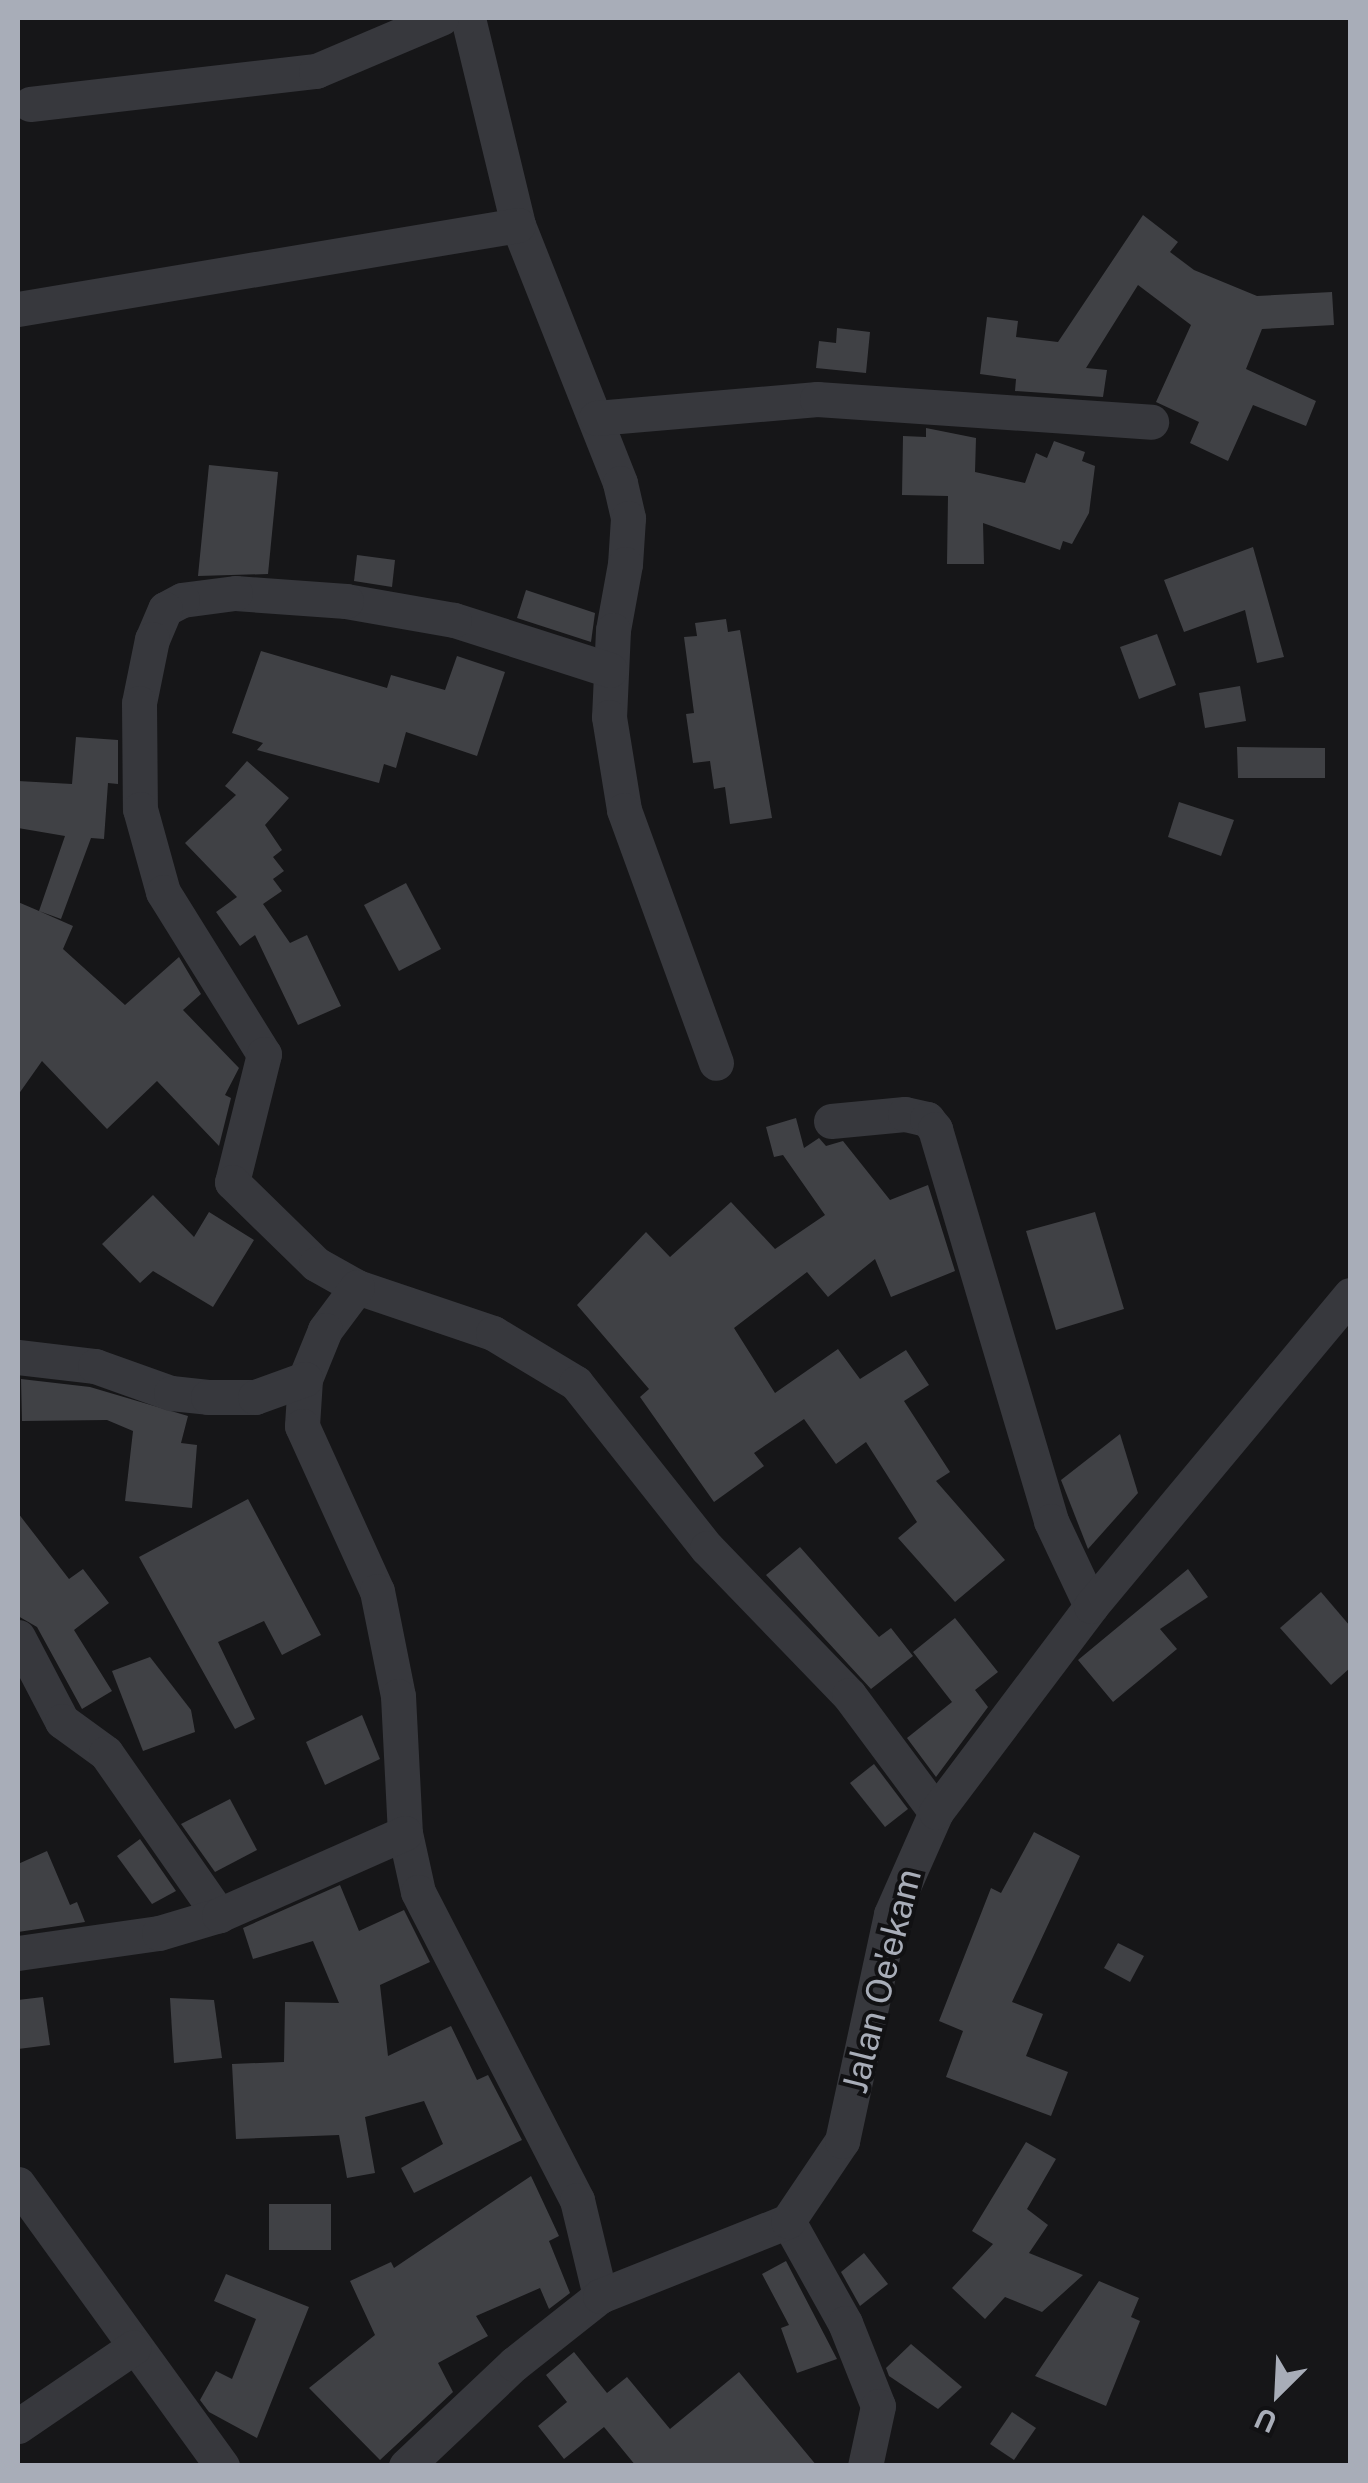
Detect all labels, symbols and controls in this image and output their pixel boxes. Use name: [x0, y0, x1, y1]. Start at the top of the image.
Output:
street label: Jalan Oe'ekam: [834, 1865, 930, 2097]
north arrow: [1228, 2343, 1328, 2443]
text: U: [1250, 2402, 1282, 2440]

